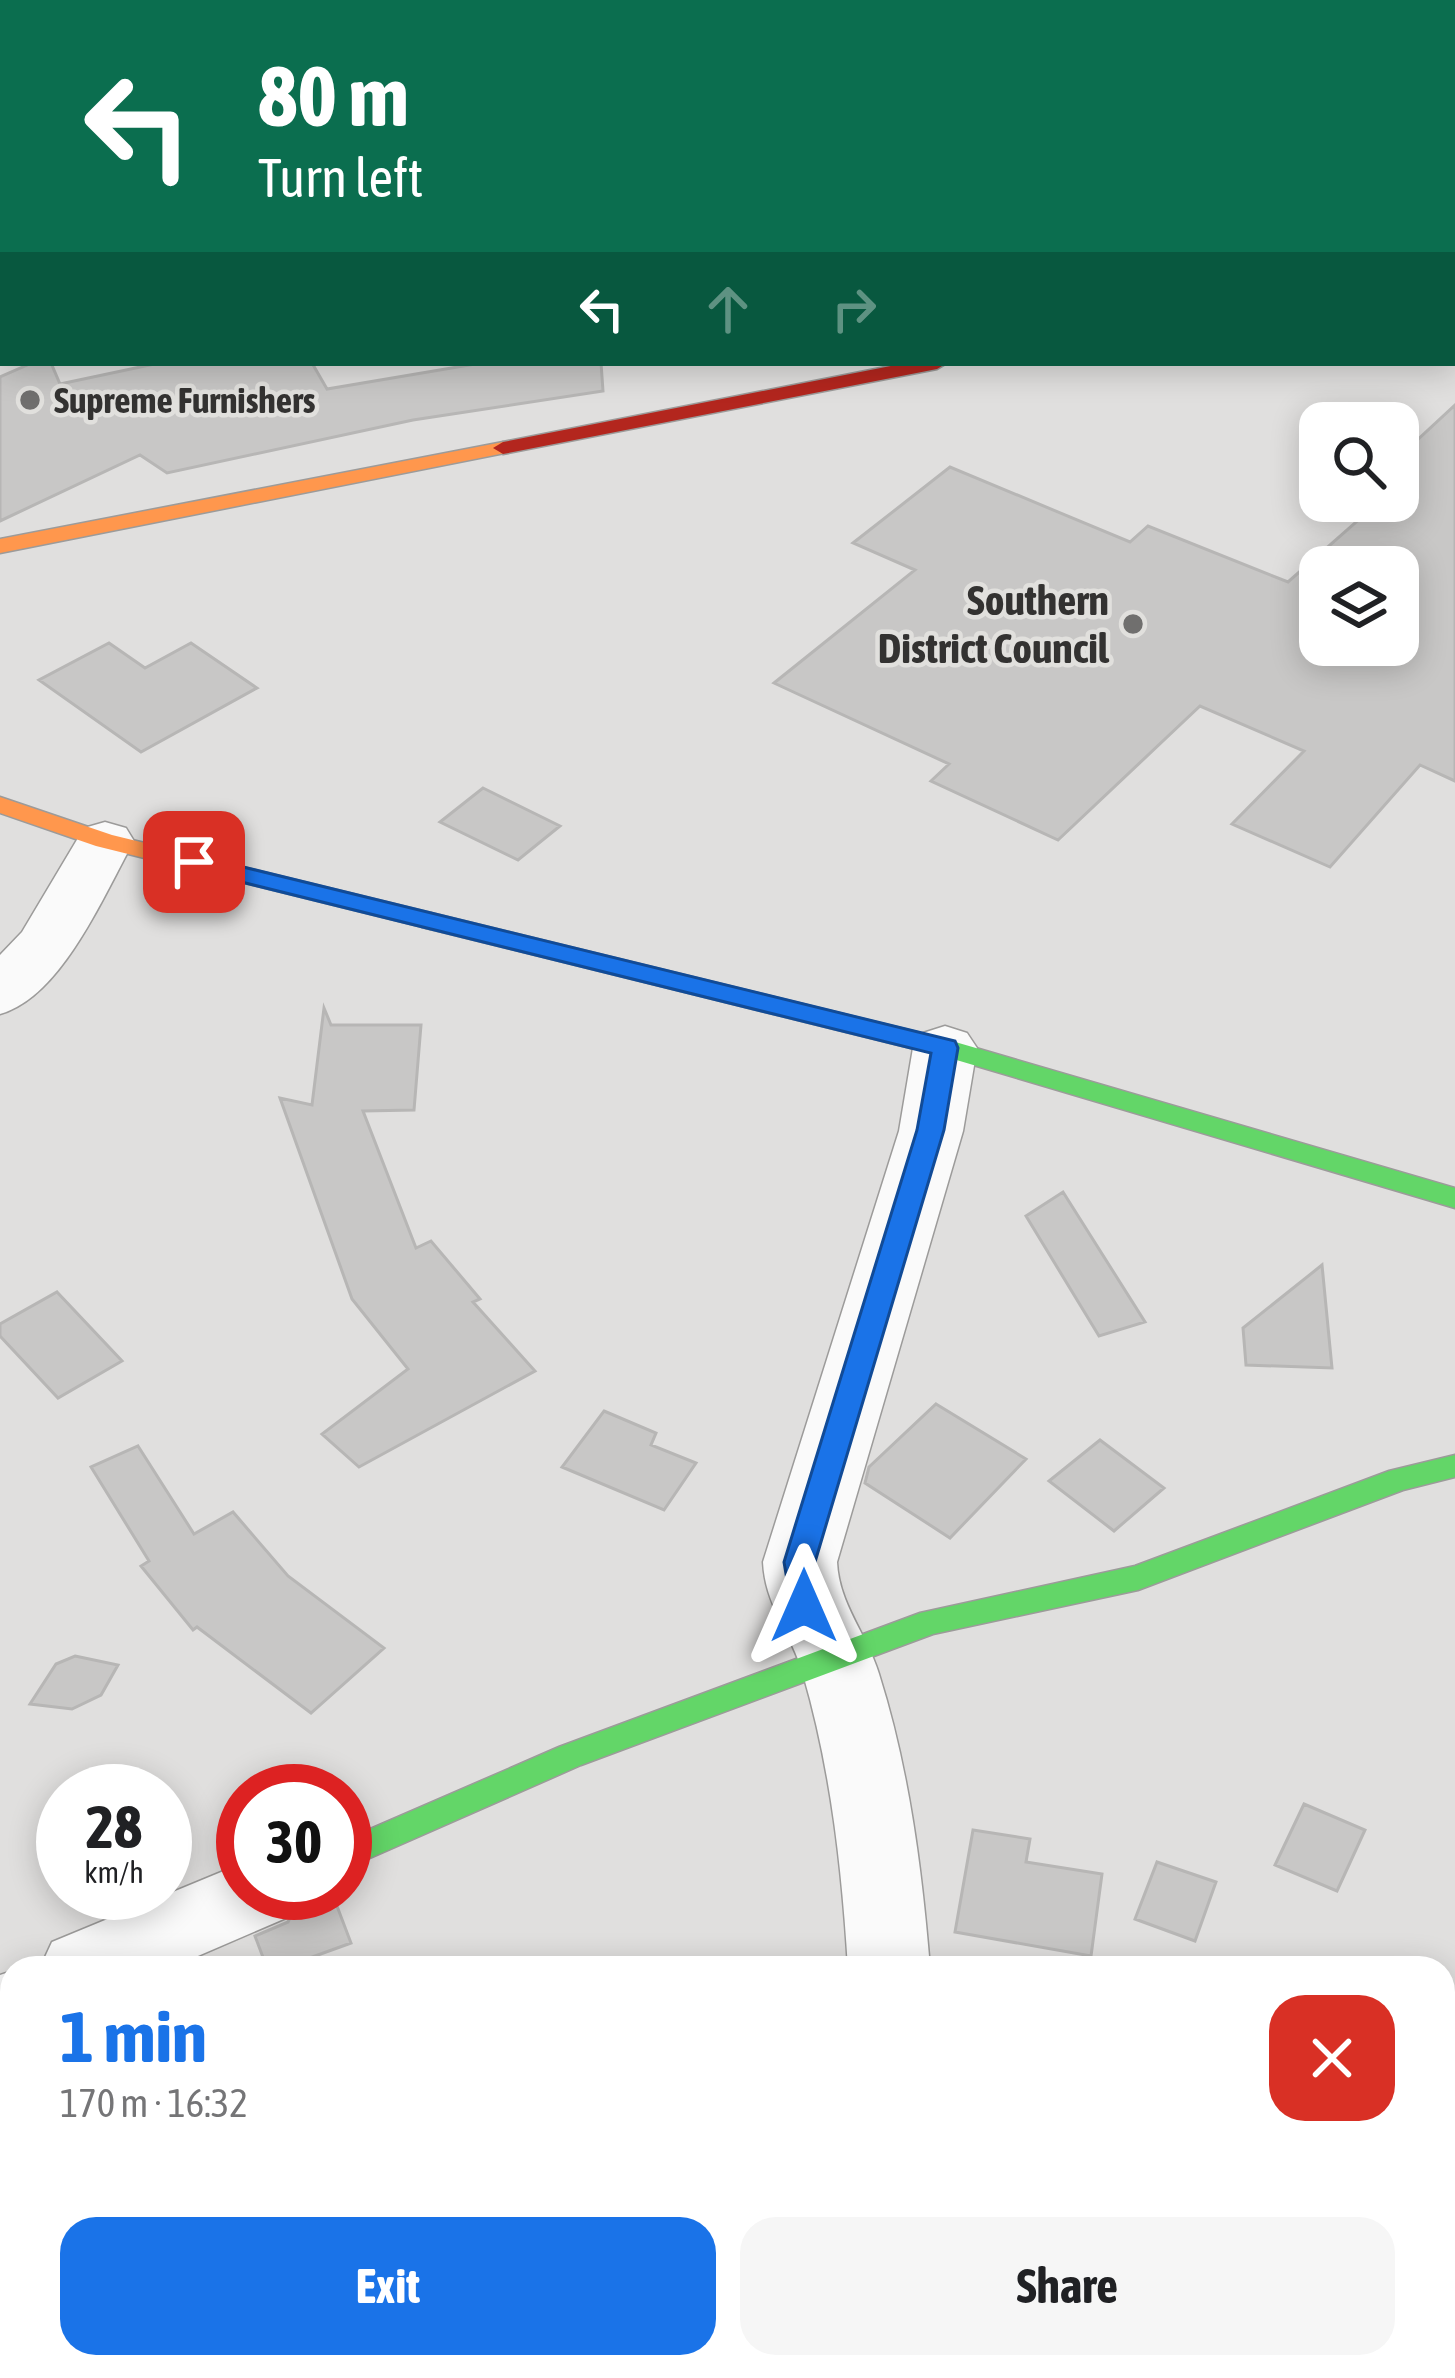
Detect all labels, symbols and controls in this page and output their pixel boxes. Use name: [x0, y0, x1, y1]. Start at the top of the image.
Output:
icon: left: [60, 48, 216, 204]
text: 80 m: [258, 48, 409, 144]
text: Turn left: [258, 147, 423, 208]
icon: left: [569, 276, 635, 342]
icon: ahead: [695, 276, 761, 342]
icon: right: [821, 276, 887, 342]
place label: Supreme Furnishers: [54, 379, 316, 421]
marker: Supreme Furnishers: [17, 387, 43, 413]
map controls: [1299, 402, 1419, 666]
button: search: [1299, 402, 1419, 522]
button: layers: [1299, 546, 1419, 666]
place label: Southern District Council: [878, 576, 1110, 672]
marker: Southern District Council: [1120, 611, 1146, 637]
pin: [143, 811, 245, 913]
icon: arrive: [161, 829, 227, 895]
position arrow: [741, 1543, 867, 1669]
speed limit sign: 30: [216, 1764, 372, 1920]
text: 28: [86, 1792, 142, 1861]
text: km/h: [84, 1855, 144, 1889]
text: 1 min: [60, 1995, 207, 2077]
button: close: [1269, 1995, 1395, 2121]
text: 170 m · 16:32: [60, 2081, 248, 2125]
button: Exit: [60, 2217, 716, 2355]
button: Share: [740, 2217, 1395, 2355]

